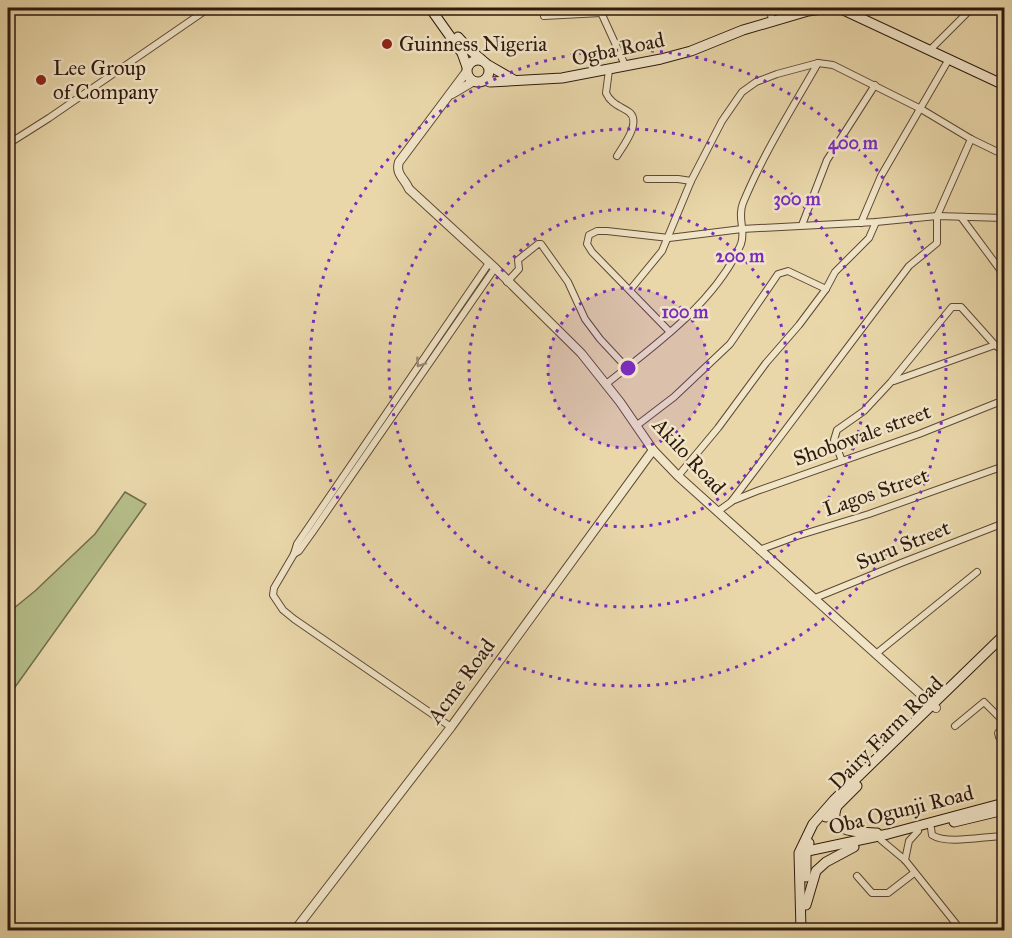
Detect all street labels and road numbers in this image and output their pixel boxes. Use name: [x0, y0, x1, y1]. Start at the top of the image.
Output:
street label: Ogba Road: [569, 26, 667, 72]
street label: Shobowale street: [790, 398, 935, 472]
street label: Akilo Road: [646, 412, 731, 500]
street label: Lagos Street: [820, 462, 932, 522]
street label: Suru Street: [852, 514, 954, 576]
street label: Acme Road: [421, 633, 501, 729]
street label: Dairy Farm Road: [824, 670, 949, 795]
street label: Oba Ogunji Road: [826, 779, 977, 841]

